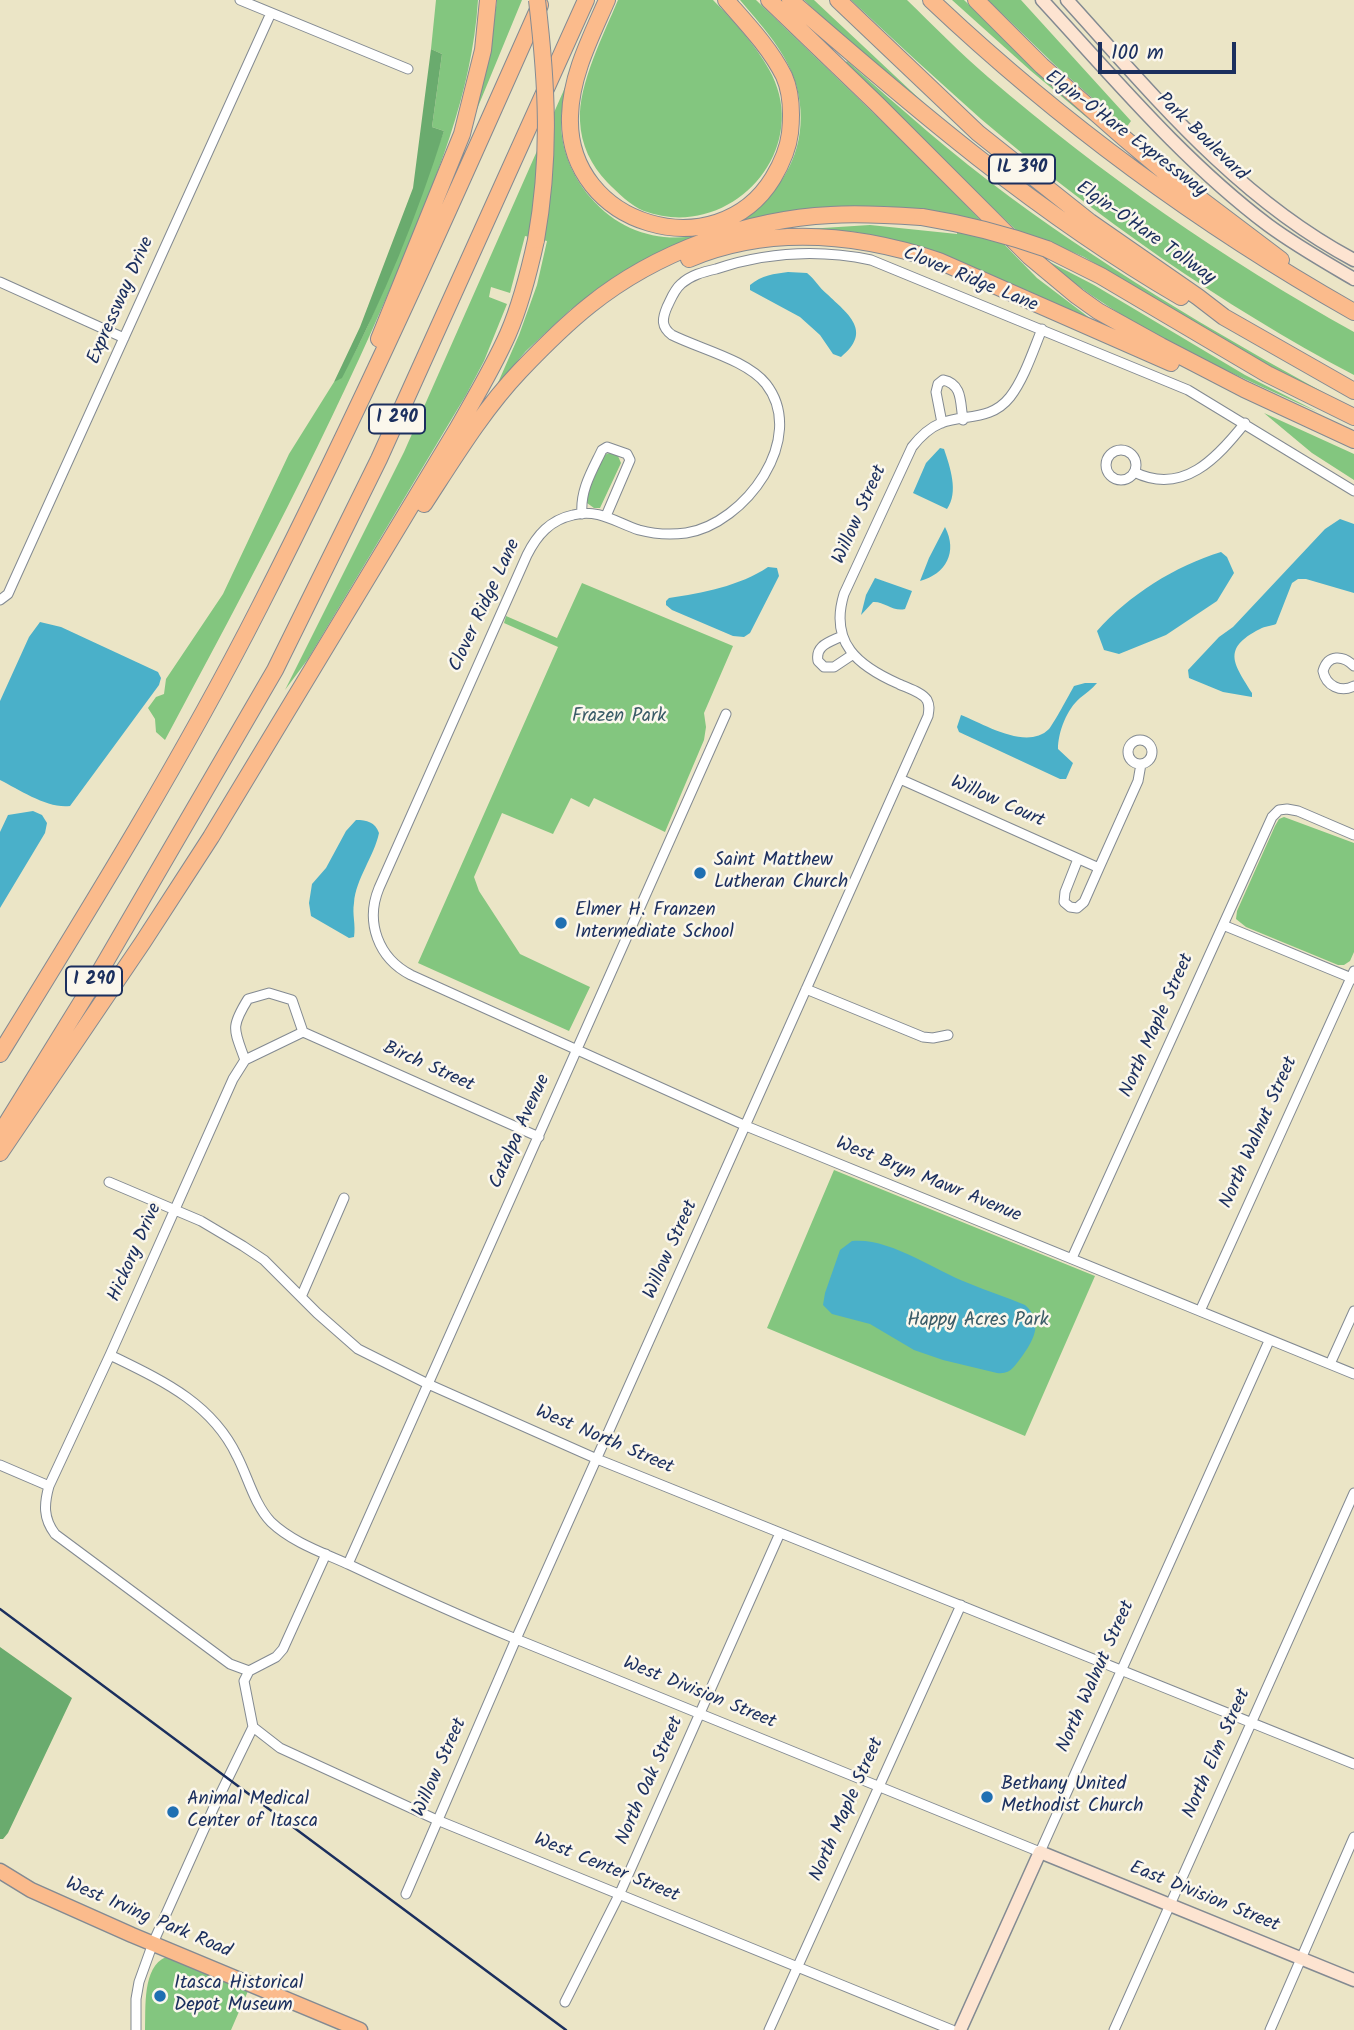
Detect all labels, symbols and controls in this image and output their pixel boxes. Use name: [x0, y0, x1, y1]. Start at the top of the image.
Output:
scale bar: [1102, 28, 1240, 72]
text: 100 m: [1111, 37, 1164, 70]
street label: Elgin-O'Hare Expressway: [1040, 67, 1210, 203]
street label: Park Boulevard: [1151, 89, 1251, 187]
road number: IL 390: [989, 154, 1055, 184]
street label: Elgin-O'Hare Tollway: [1071, 177, 1219, 291]
street label: Expressway Drive: [84, 234, 160, 368]
street label: Clover Ridge Lane: [899, 244, 1041, 318]
road number: I 290: [369, 404, 425, 433]
street label: Willow Street: [829, 462, 893, 568]
street label: Clover Ridge Lane: [445, 536, 527, 676]
park label: Frazen Park: [572, 707, 666, 729]
street label: Willow Court: [946, 772, 1048, 834]
place label: Saint Matthew Lutheran Church: [714, 851, 848, 895]
marker: Saint Matthew Lutheran Church: [692, 865, 708, 881]
place label: Elmer H. Franzen Intermediate School: [575, 901, 734, 945]
marker: Elmer H. Franzen Intermediate School: [553, 915, 569, 931]
street label: North Maple Street: [1116, 951, 1200, 1101]
road number: I 290: [66, 966, 122, 996]
street label: Birch Street: [379, 1038, 477, 1098]
street label: North Walnut Street: [1216, 1054, 1304, 1212]
street label: Catalpa Avenue: [486, 1071, 556, 1193]
street label: West Bryn Mawr Avenue: [832, 1133, 1024, 1229]
street label: Willow Street: [640, 1197, 704, 1303]
street label: Hickory Drive: [104, 1200, 168, 1306]
park label: Happy Acres Park: [907, 1311, 1049, 1333]
street label: West North Street: [532, 1402, 676, 1480]
street label: North Walnut Street: [1053, 1598, 1141, 1756]
street label: West Division Street: [619, 1653, 779, 1735]
street label: North Elm Street: [1179, 1686, 1257, 1822]
street label: North Oak Street: [612, 1713, 690, 1849]
street label: Willow Street: [409, 1715, 473, 1821]
street label: North Maple Street: [806, 1735, 890, 1885]
place label: Bethany United Methodist Church: [1001, 1775, 1143, 1819]
marker: Bethany United Methodist Church: [979, 1789, 995, 1805]
place label: Animal Medical Center of Itasca: [187, 1790, 318, 1834]
marker: Animal Medical Center of Itasca: [165, 1804, 181, 1820]
street label: West Center Street: [530, 1829, 682, 1909]
street label: East Division Street: [1126, 1858, 1282, 1938]
street label: West Irving Park Road: [62, 1874, 234, 1964]
place label: Itasca Historical Depot Museum: [174, 1974, 303, 2018]
marker: Itasca Historical Depot Museum: [152, 1988, 168, 2004]

